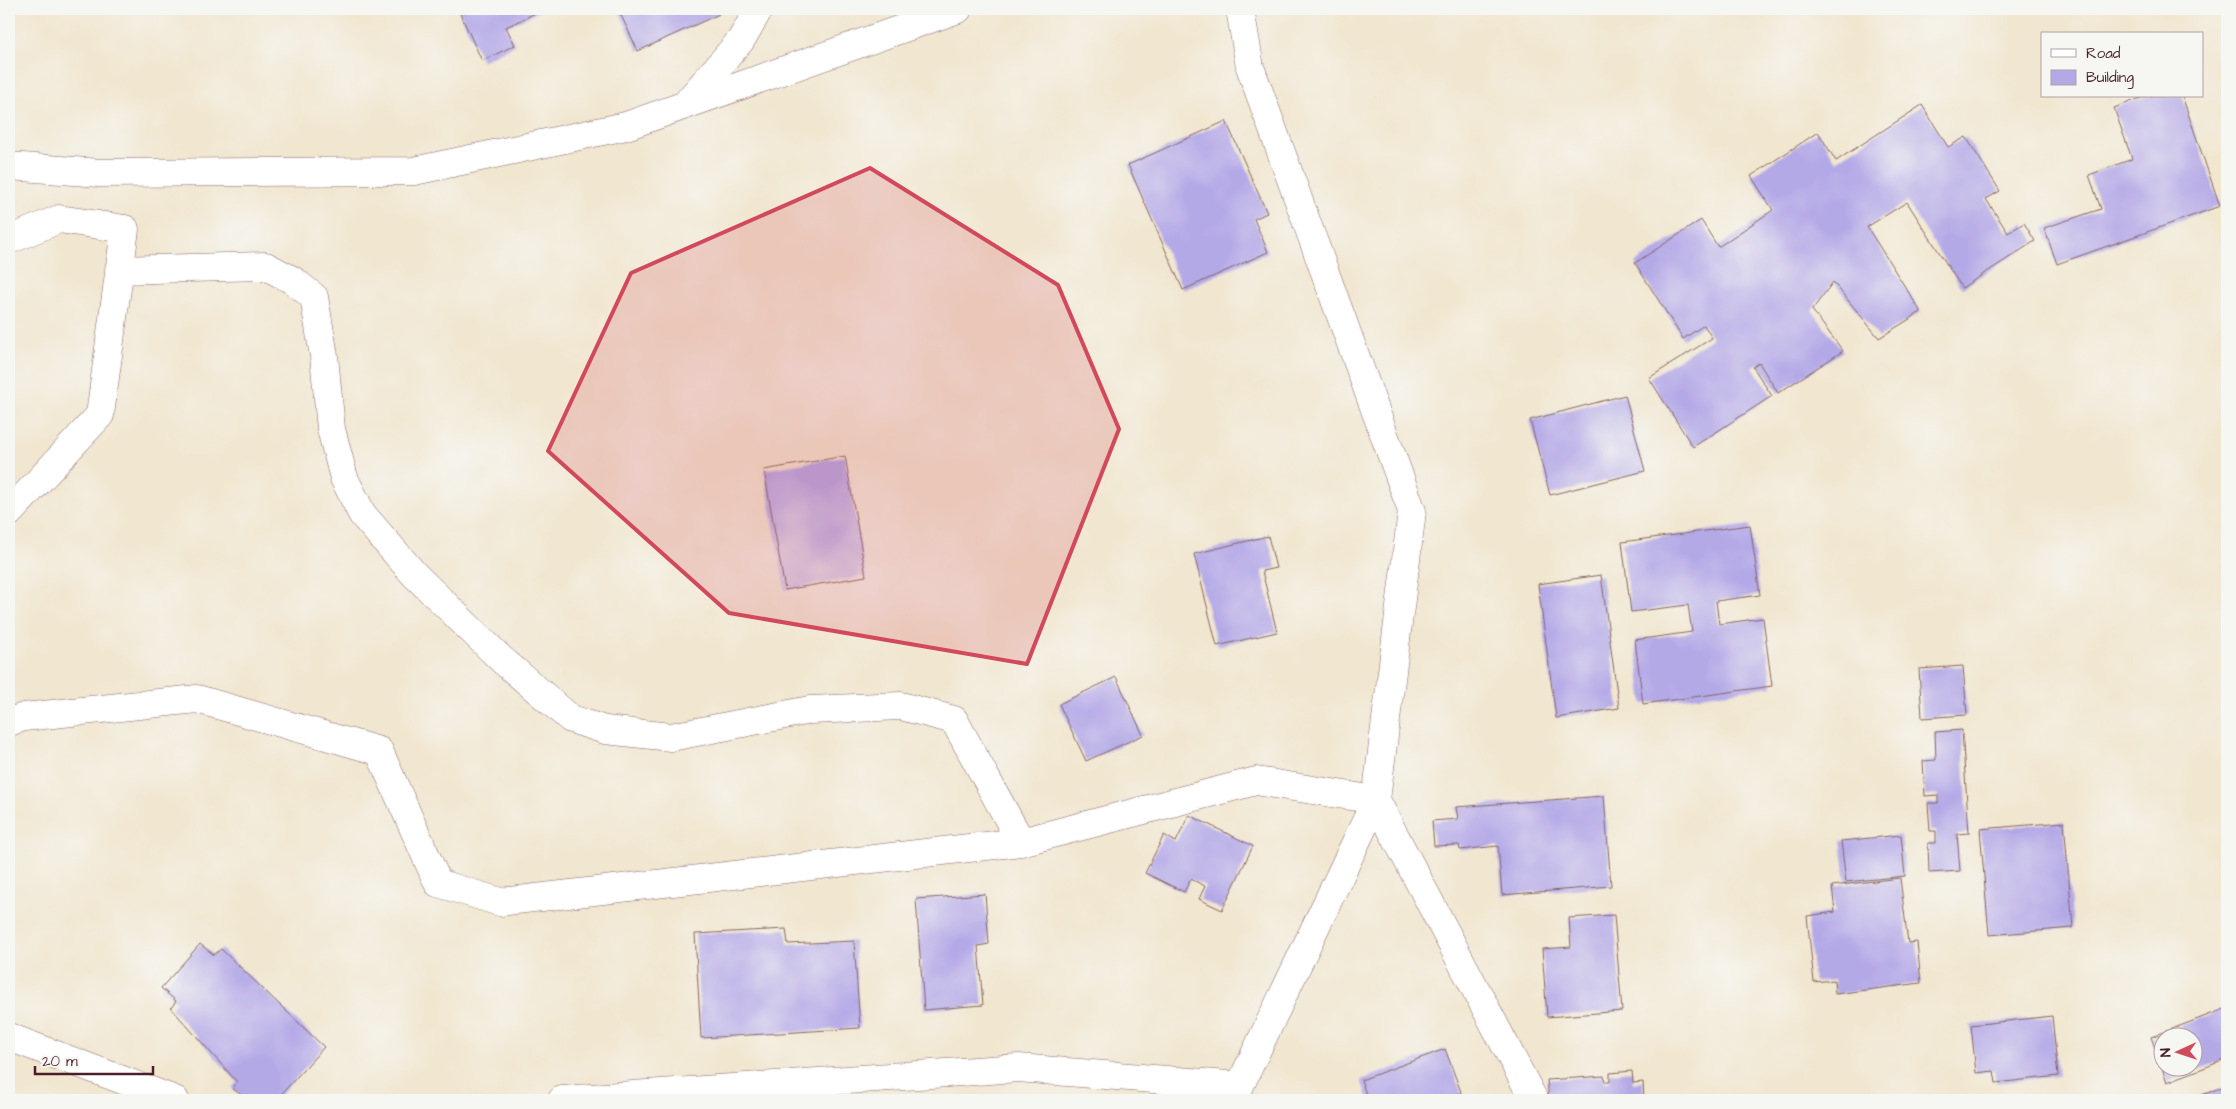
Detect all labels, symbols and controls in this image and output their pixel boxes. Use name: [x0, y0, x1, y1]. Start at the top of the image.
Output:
legend: [2041, 32, 2204, 98]
text: Road: [2086, 43, 2121, 64]
text: Building: [2086, 67, 2134, 89]
north arrow: [2154, 1026, 2204, 1076]
scale bar: [35, 1044, 152, 1076]
text: N: [2156, 1048, 2176, 1058]
text: 20 m: [42, 1051, 78, 1072]

